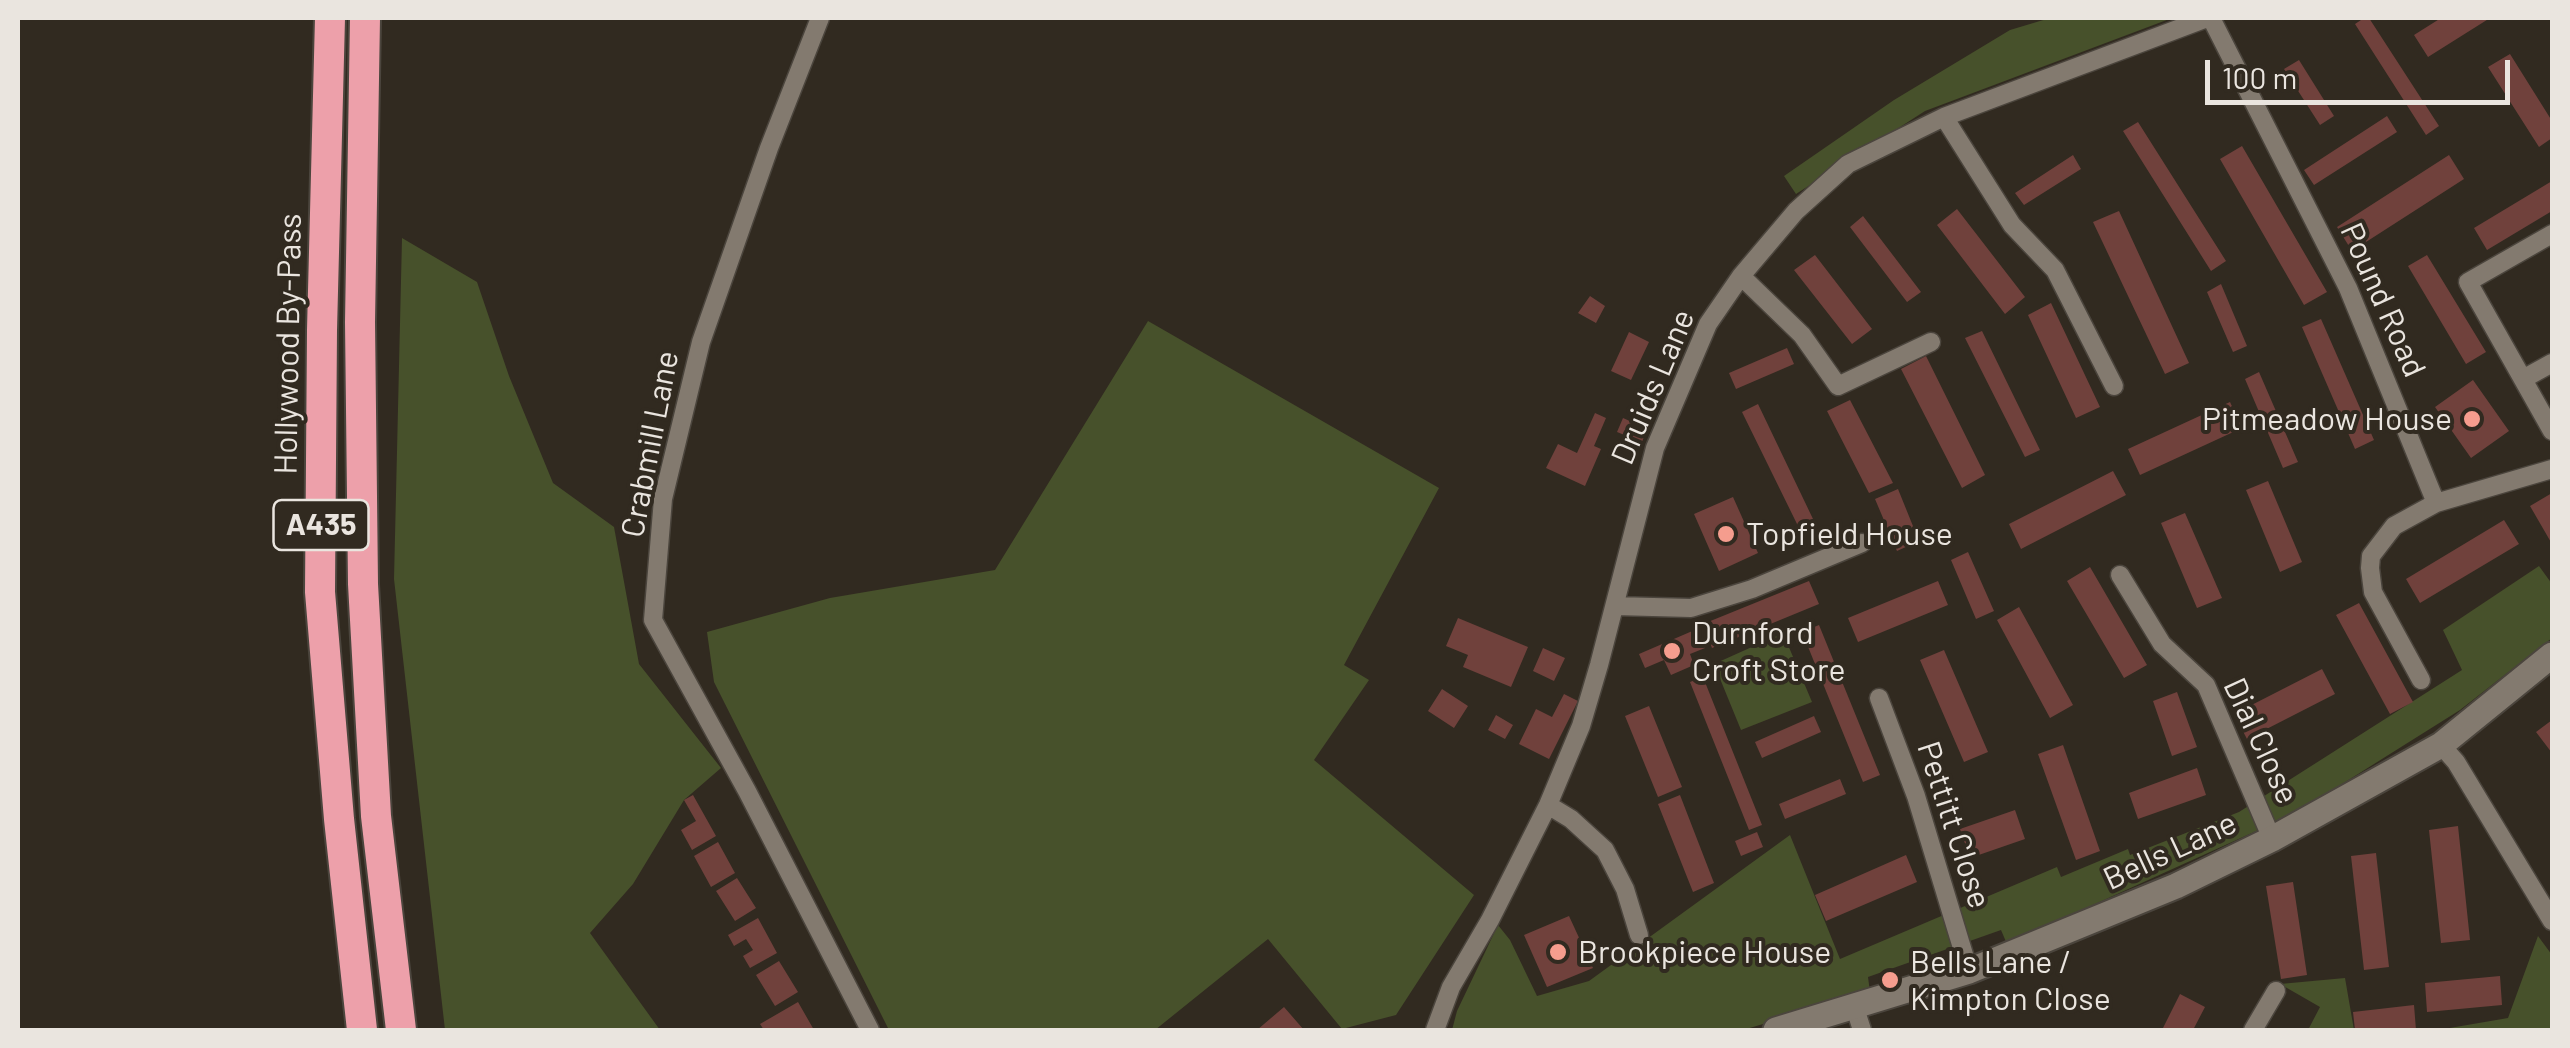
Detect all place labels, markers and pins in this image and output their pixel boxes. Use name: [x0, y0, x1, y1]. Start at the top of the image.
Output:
place label: Pitmeadow House: [2202, 400, 2452, 438]
marker: Pitmeadow House: [2461, 408, 2483, 430]
place label: Topfield House: [1746, 515, 1953, 553]
marker: Topfield House: [1715, 523, 1737, 545]
place label: Durnford Croft Store: [1692, 614, 1845, 689]
marker: Durnford Croft Store: [1661, 640, 1683, 662]
place label: Brookpiece House: [1578, 933, 1831, 971]
marker: Brookpiece House: [1547, 941, 1569, 963]
place label: Bells Lane / Kimpton Close: [1910, 943, 2111, 1018]
marker: Bells Lane / Kimpton Close: [1879, 969, 1901, 991]

